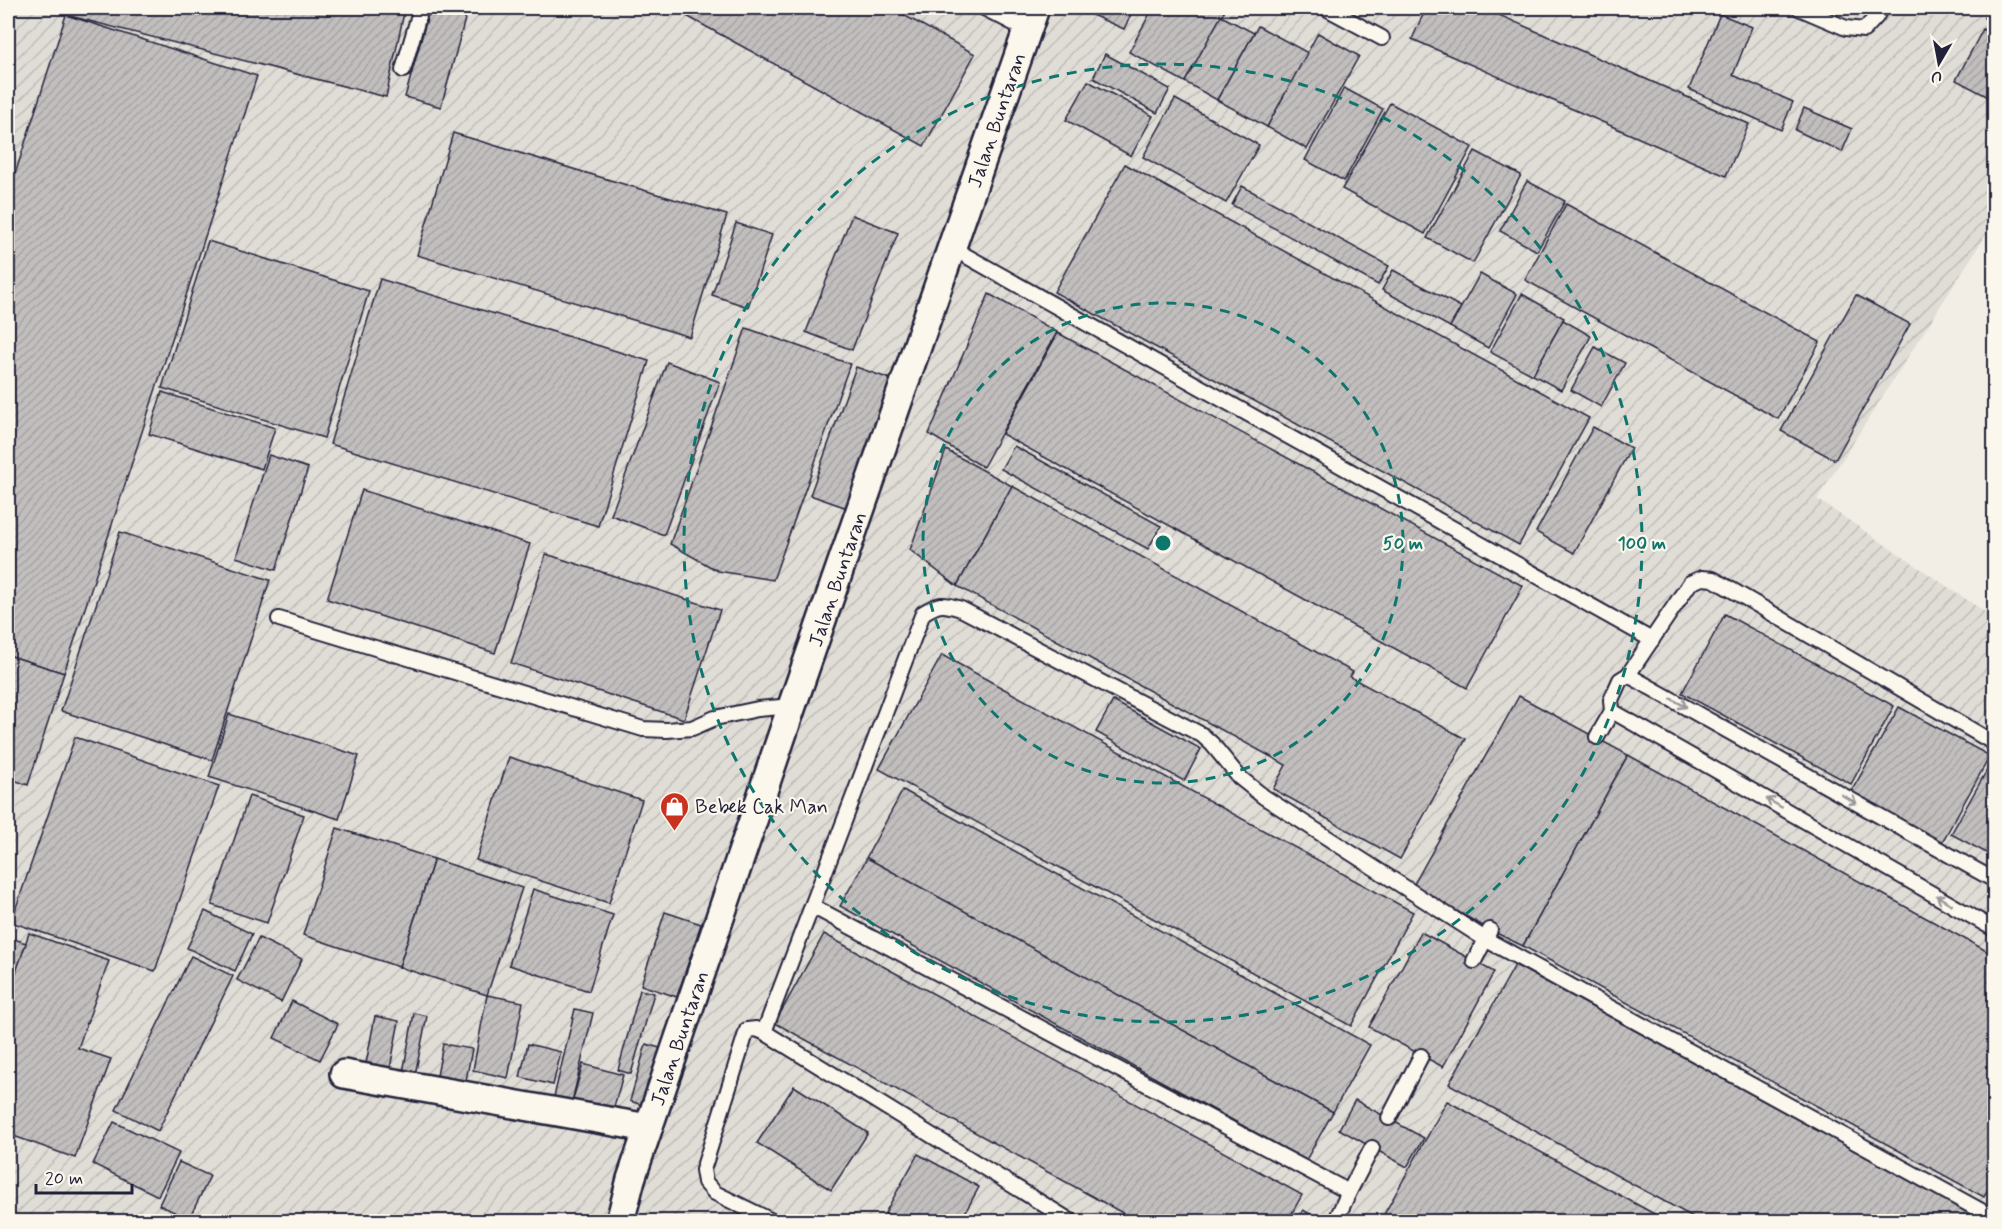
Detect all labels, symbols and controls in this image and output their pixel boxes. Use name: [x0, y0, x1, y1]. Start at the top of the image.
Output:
north arrow: [1909, 33, 1969, 93]
street label: Jalan Buntaran: [962, 49, 1033, 191]
text: U: [1930, 65, 1944, 88]
street label: Jalan Buntaran: [803, 508, 874, 650]
text: 50 m: [1383, 532, 1423, 556]
text: 100 m: [1618, 532, 1666, 556]
centre of rings: [1153, 533, 1173, 553]
one-way arrow: [1670, 698, 1687, 710]
shop icon: Bebek Cak Man: [658, 790, 690, 832]
one-way arrow: [1841, 793, 1858, 805]
place label: Bebek Cak Man: [695, 794, 828, 821]
one-way arrow: [1766, 797, 1783, 809]
one-way arrow: [1936, 894, 1953, 906]
street label: Jalan Buntaran: [645, 967, 716, 1109]
scale bar: [36, 1157, 132, 1195]
text: 20 m: [45, 1167, 83, 1191]

